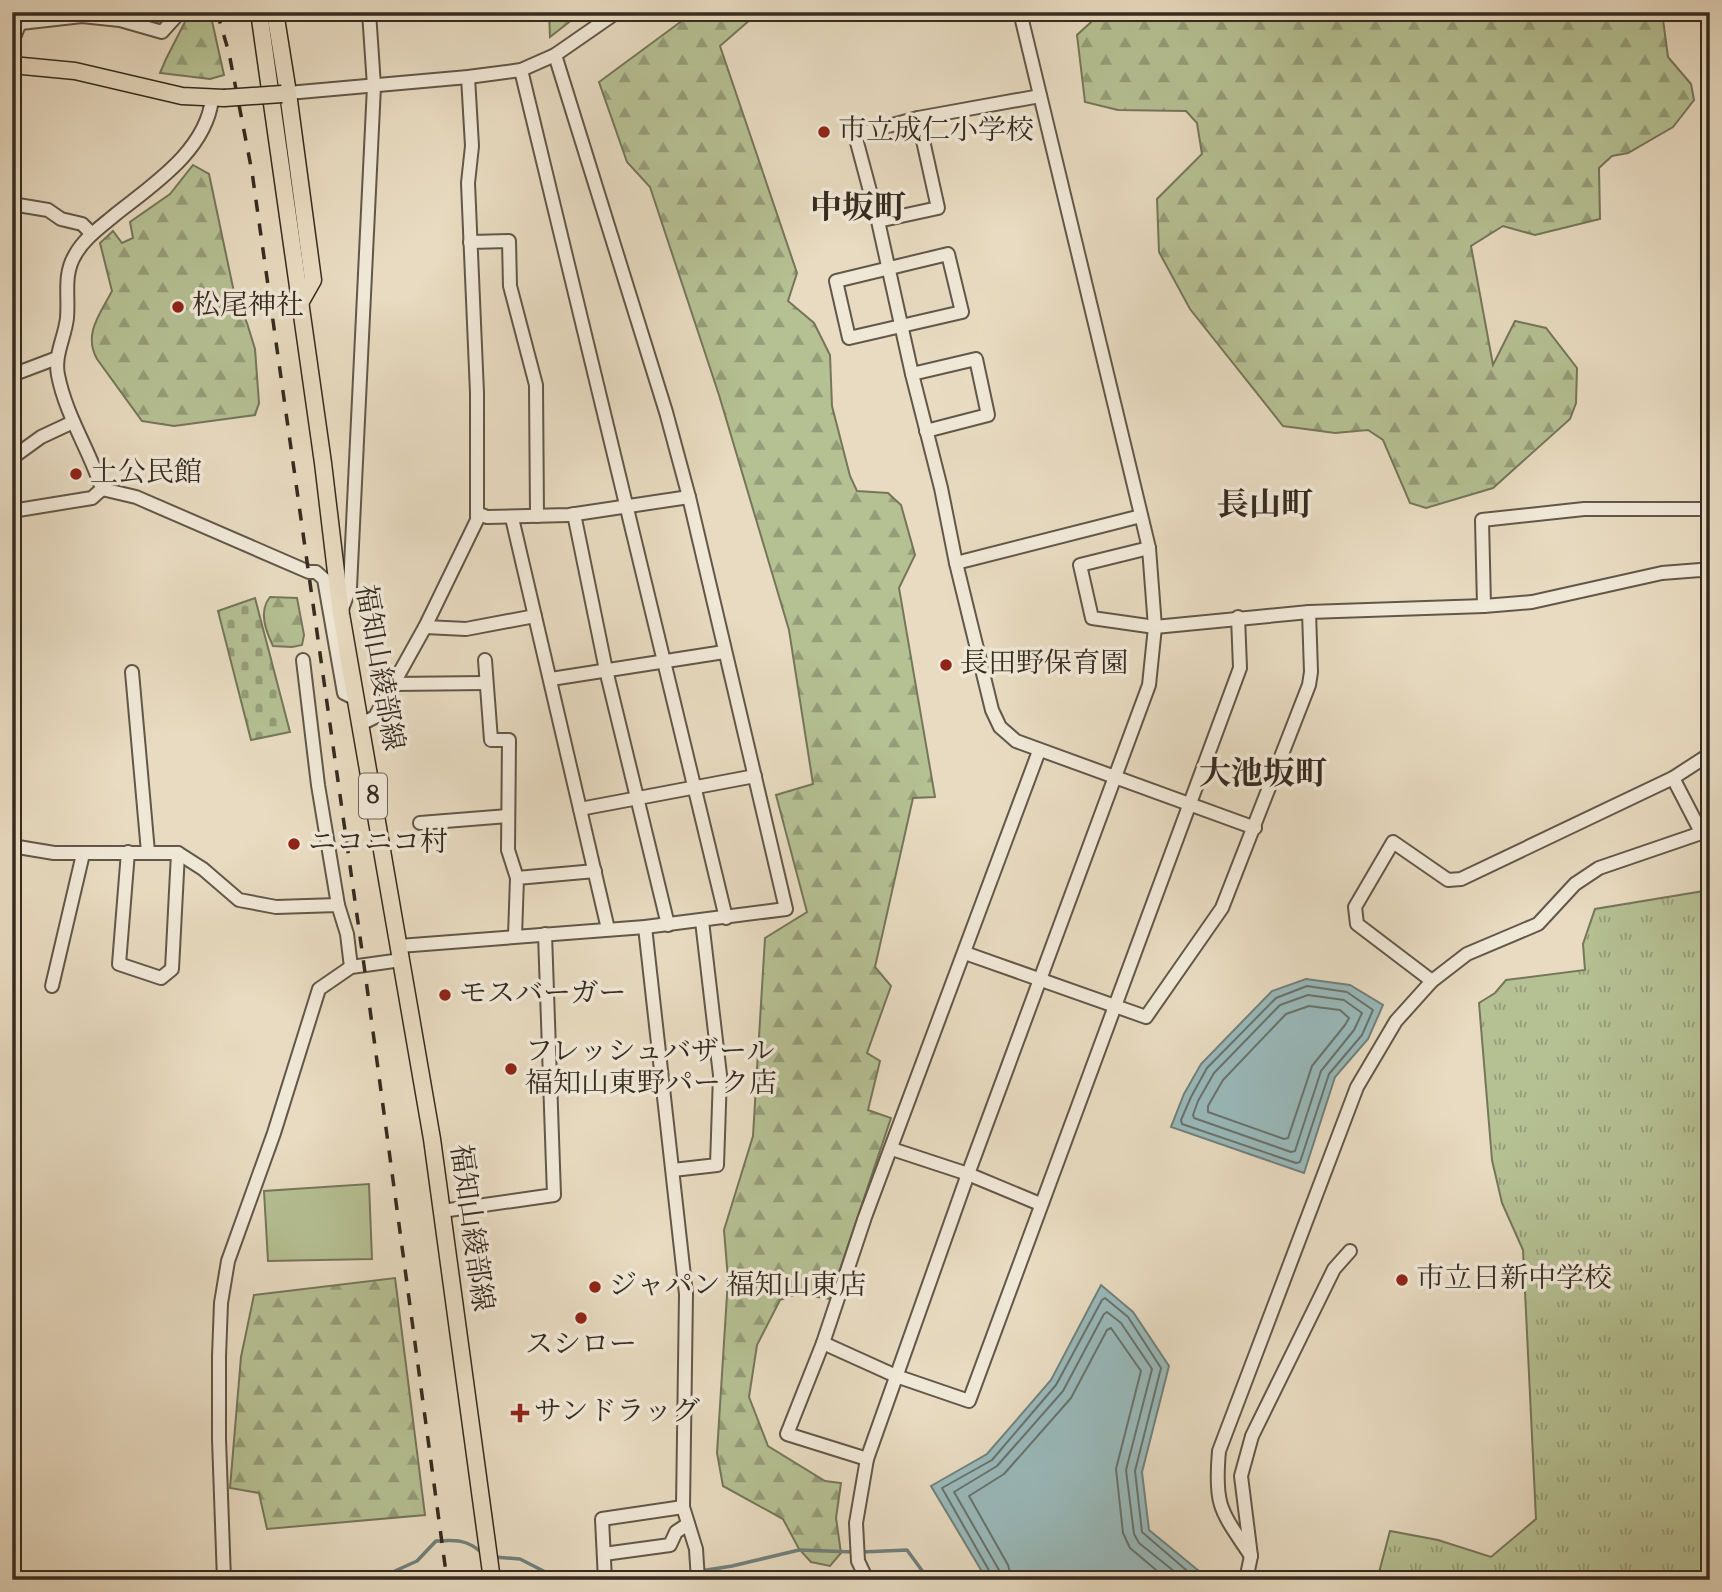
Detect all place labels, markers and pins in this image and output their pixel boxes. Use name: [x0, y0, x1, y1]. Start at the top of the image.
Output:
place label: 市立成仁小学校: [838, 112, 1034, 152]
marker: 市立成仁小学校: [816, 124, 832, 140]
place label: 松尾神社: [192, 287, 304, 327]
marker: 松尾神社: [170, 299, 186, 315]
place label: 土公民館: [90, 454, 202, 494]
marker: 土公民館: [68, 466, 84, 482]
place label: 長田野保育園: [960, 645, 1128, 685]
marker: 長田野保育園: [938, 657, 954, 673]
place label: ニコニコ村: [308, 824, 448, 864]
marker: ニコニコ村: [286, 836, 302, 852]
place label: モスバーガー: [459, 975, 626, 1015]
marker: モスバーガー: [437, 987, 453, 1003]
place label: フレッシュバザール 福知山東野パーク店: [525, 1033, 777, 1105]
marker: フレッシュバザール 福知山東野パーク店: [503, 1061, 519, 1077]
place label: 市立日新中学校: [1416, 1260, 1612, 1300]
place label: ジャパン 福知山東店: [609, 1267, 866, 1307]
marker: 市立日新中学校: [1394, 1272, 1410, 1288]
marker: ジャパン 福知山東店: [587, 1279, 603, 1295]
marker: スシロー: [573, 1310, 589, 1326]
place label: スシロー: [525, 1326, 637, 1366]
place label: サンドラッグ: [534, 1393, 700, 1433]
marker: サンドラッグ: [512, 1405, 528, 1421]

